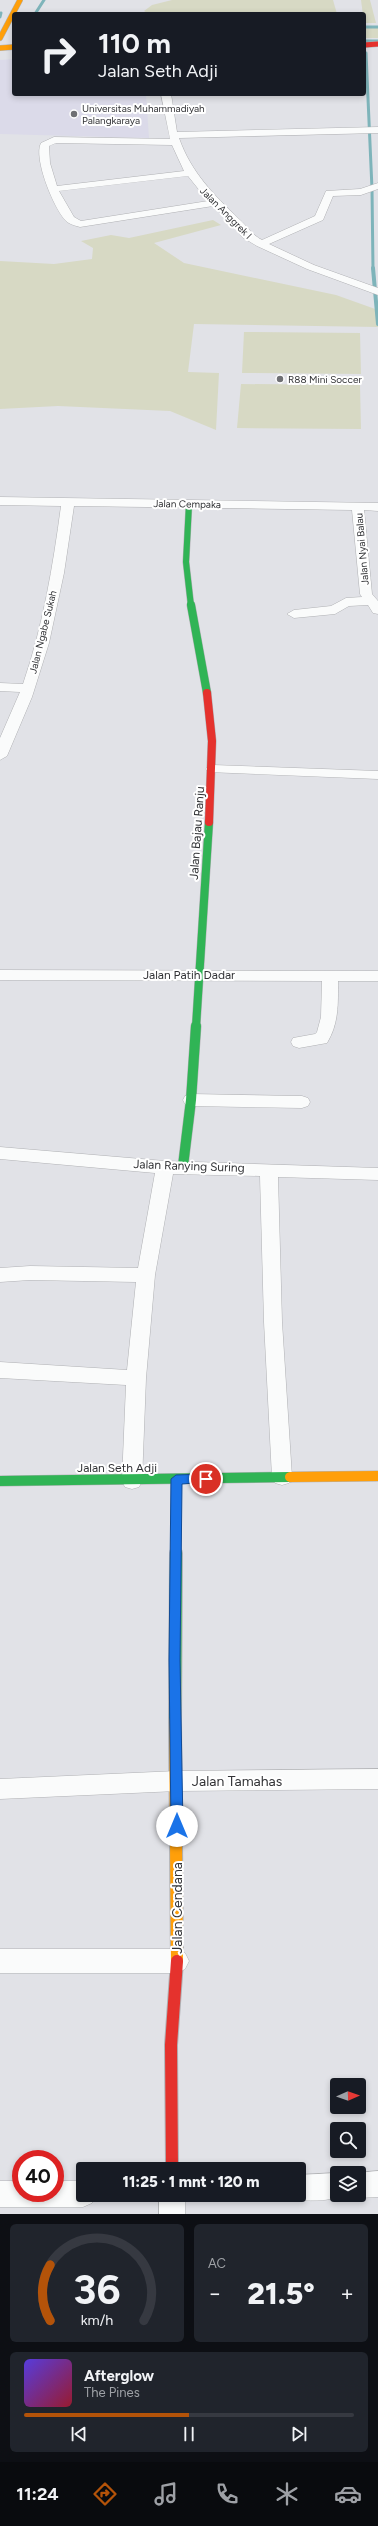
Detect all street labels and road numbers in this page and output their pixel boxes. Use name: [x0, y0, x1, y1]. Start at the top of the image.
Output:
street label: Jalan Anggrek I: [197, 184, 255, 242]
street label: Jalan Cempaka: [153, 497, 221, 511]
street label: Jalan Nyai Balau: [352, 512, 372, 586]
street label: Jalan Ngabe Sukah: [26, 589, 60, 675]
street label: Jalan Bajau Ranju: [187, 786, 207, 880]
street label: Jalan Patih Dadar: [143, 968, 235, 982]
street label: Jalan Ranying Suring: [133, 1157, 245, 1175]
street label: Jalan Seth Adji: [77, 1461, 157, 1475]
street label: Jalan Tamahas: [192, 1773, 282, 1790]
street label: Jalan Cendana: [169, 1862, 186, 1954]

